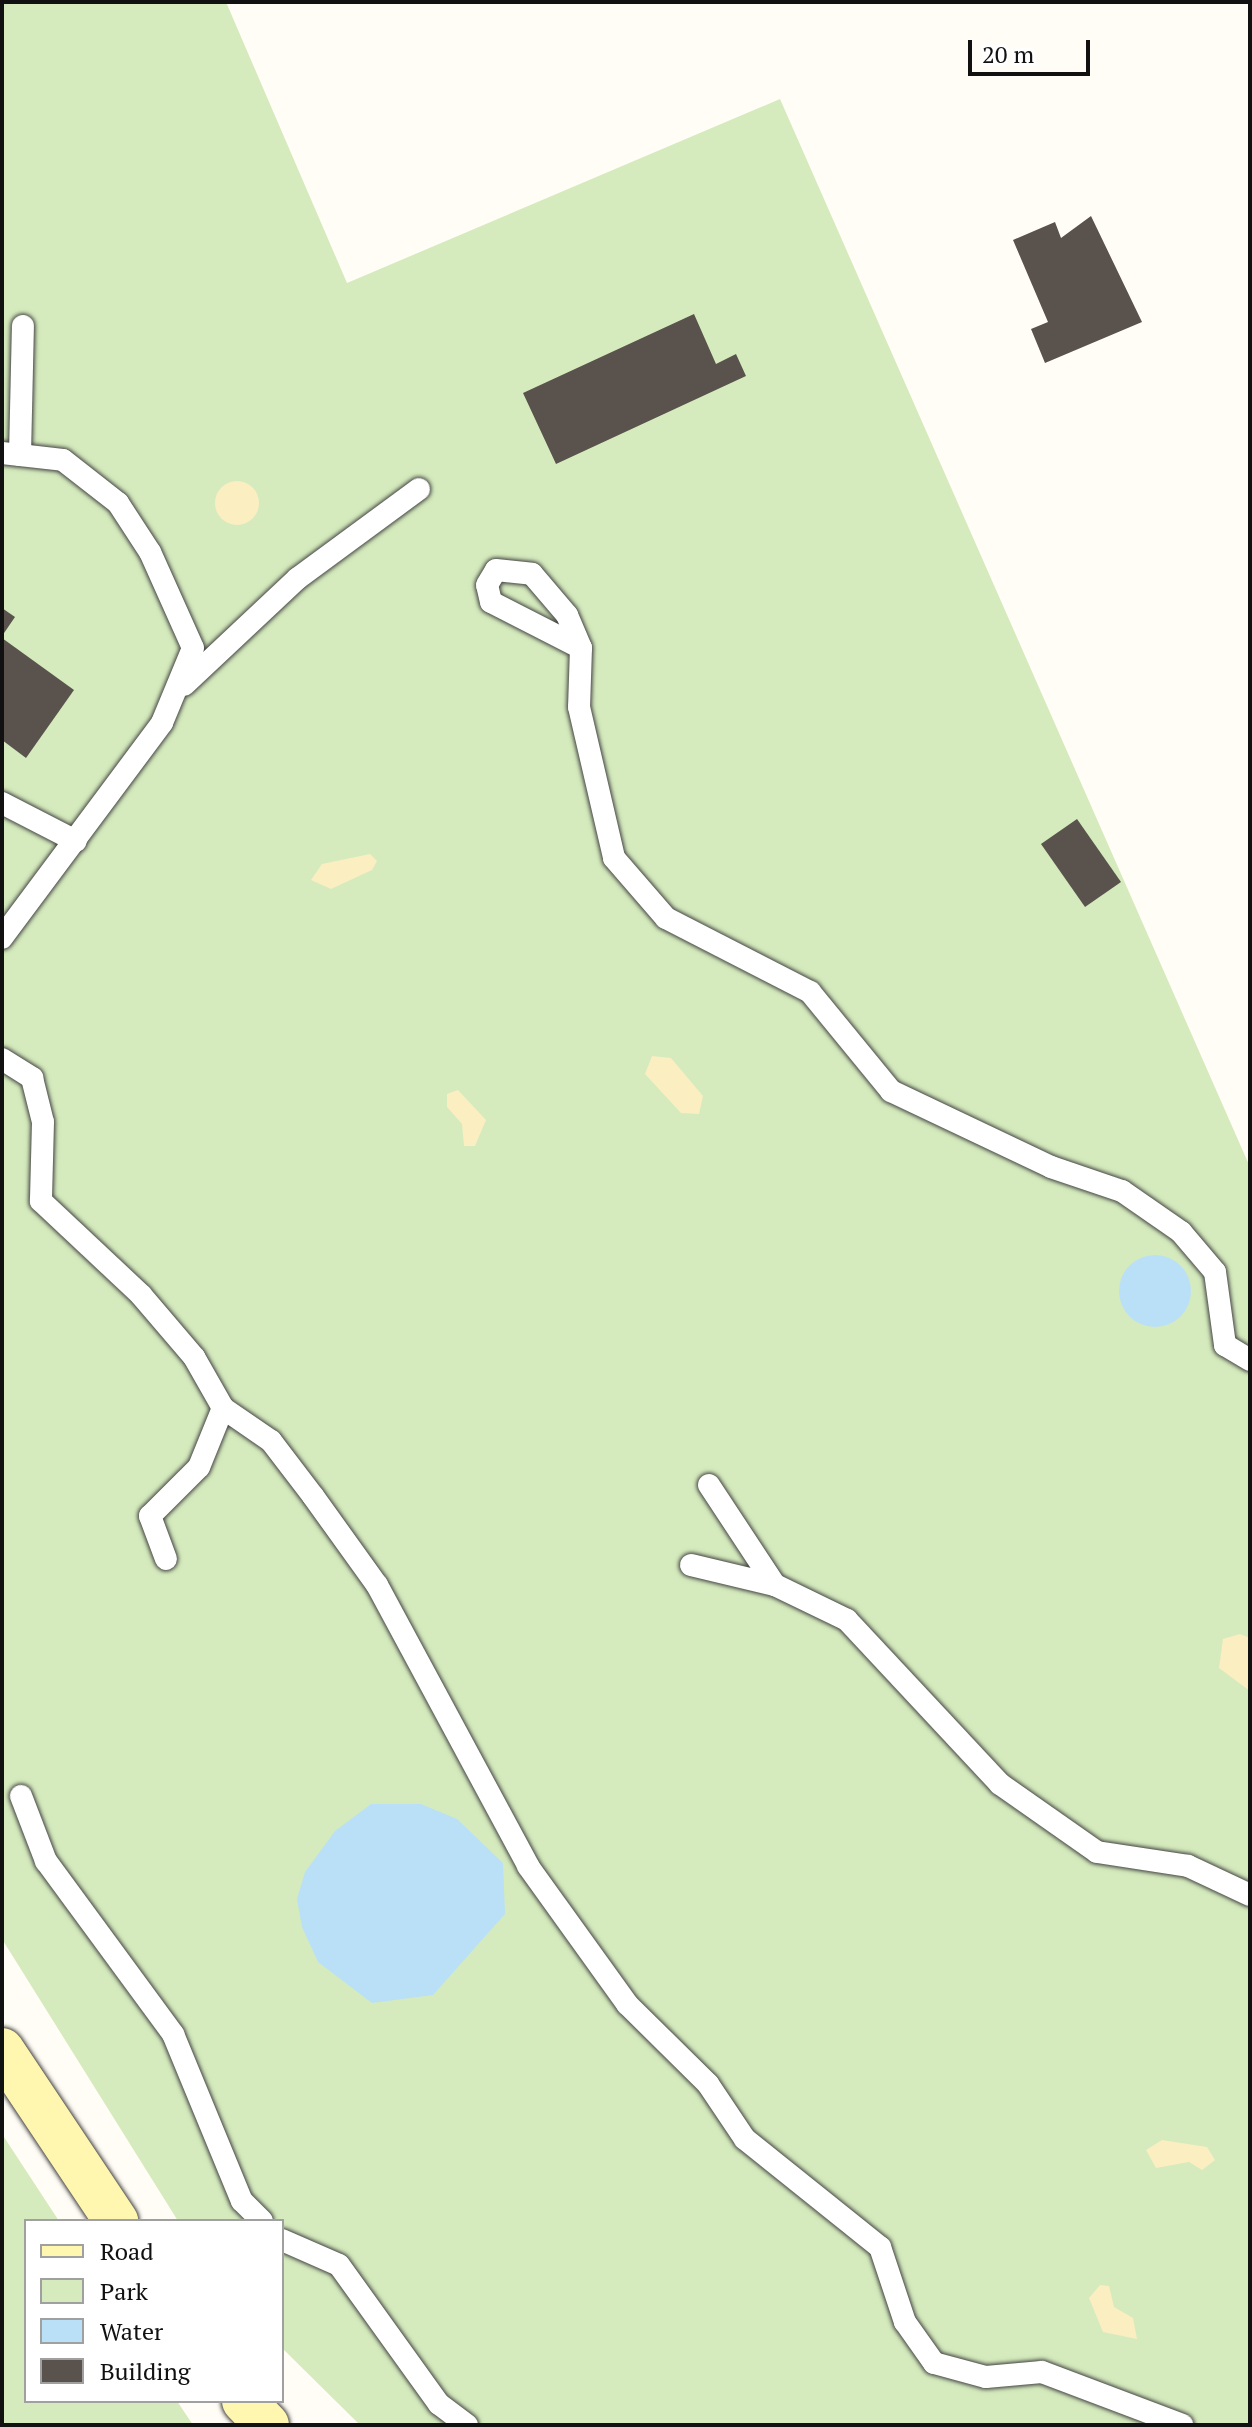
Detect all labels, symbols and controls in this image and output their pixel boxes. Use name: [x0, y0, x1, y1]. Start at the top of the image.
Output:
scale bar: [972, 24, 1094, 74]
text: 20 m: [982, 38, 1034, 70]
legend: [24, 2219, 284, 2403]
text: Road: [100, 2235, 154, 2267]
text: Park: [100, 2275, 148, 2307]
text: Water: [100, 2315, 163, 2347]
text: Building: [100, 2355, 190, 2387]

